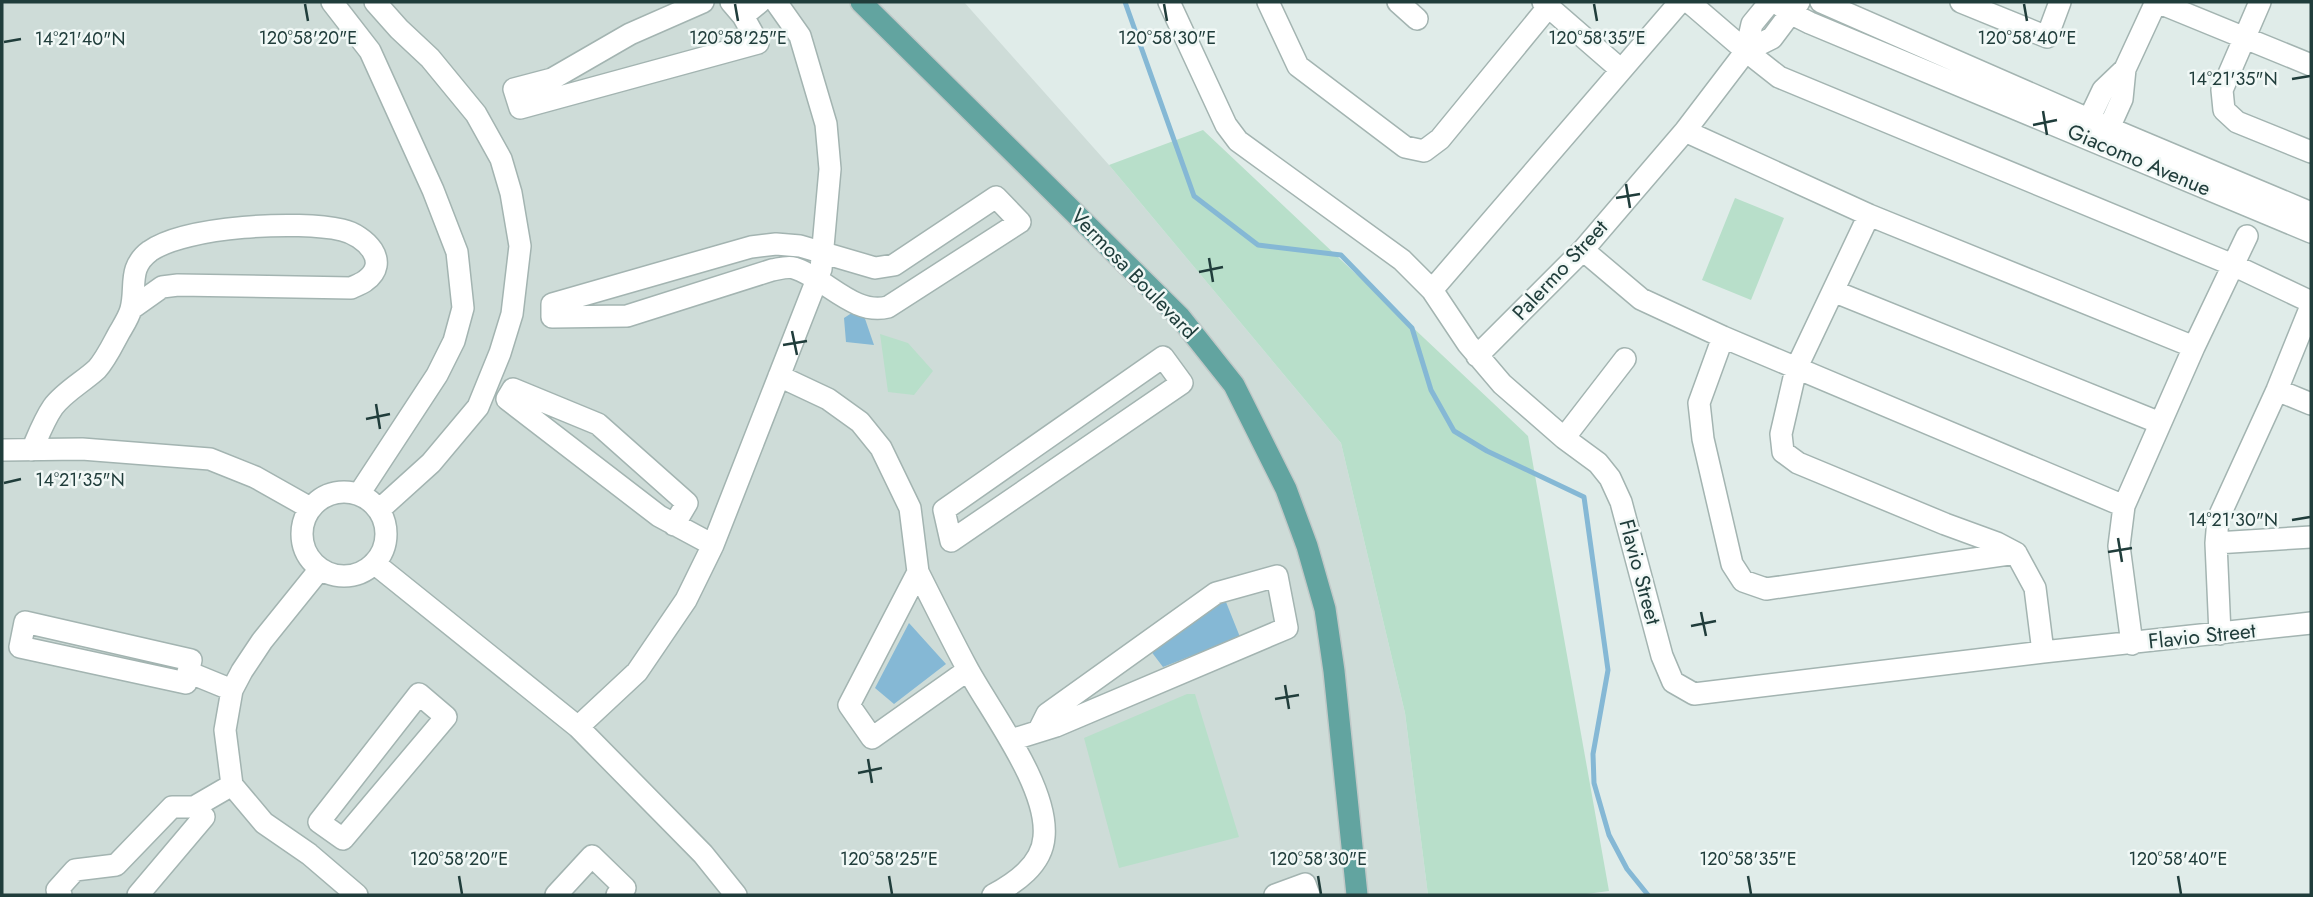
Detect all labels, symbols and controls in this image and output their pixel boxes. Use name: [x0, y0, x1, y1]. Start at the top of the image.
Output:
text: 120°58'20"E: [259, 25, 357, 51]
text: 120°58'25"E: [689, 25, 787, 51]
text: 120°58'30"E: [1118, 25, 1216, 51]
text: 120°58'35"E: [1548, 25, 1646, 51]
text: 120°58'40"E: [1978, 25, 2076, 51]
text: 14°21'40"N: [35, 26, 125, 52]
text: 14°21'35"N: [2188, 66, 2278, 92]
street label: Giacomo Avenue: [2063, 116, 2215, 204]
street label: Vermosa Boulevard: [1064, 202, 1204, 346]
street label: Palermo Street: [1505, 213, 1615, 327]
text: 14°21'35"N: [35, 467, 125, 493]
text: 14°21'30"N: [2188, 507, 2278, 533]
street label: Flavio Street: [1612, 516, 1668, 628]
street label: Flavio Street: [2147, 615, 2257, 657]
text: 120°58'20"E: [410, 846, 508, 872]
text: 120°58'25"E: [840, 846, 938, 872]
text: 120°58'30"E: [1269, 846, 1367, 872]
text: 120°58'35"E: [1699, 846, 1797, 872]
text: 120°58'40"E: [2129, 846, 2227, 872]

